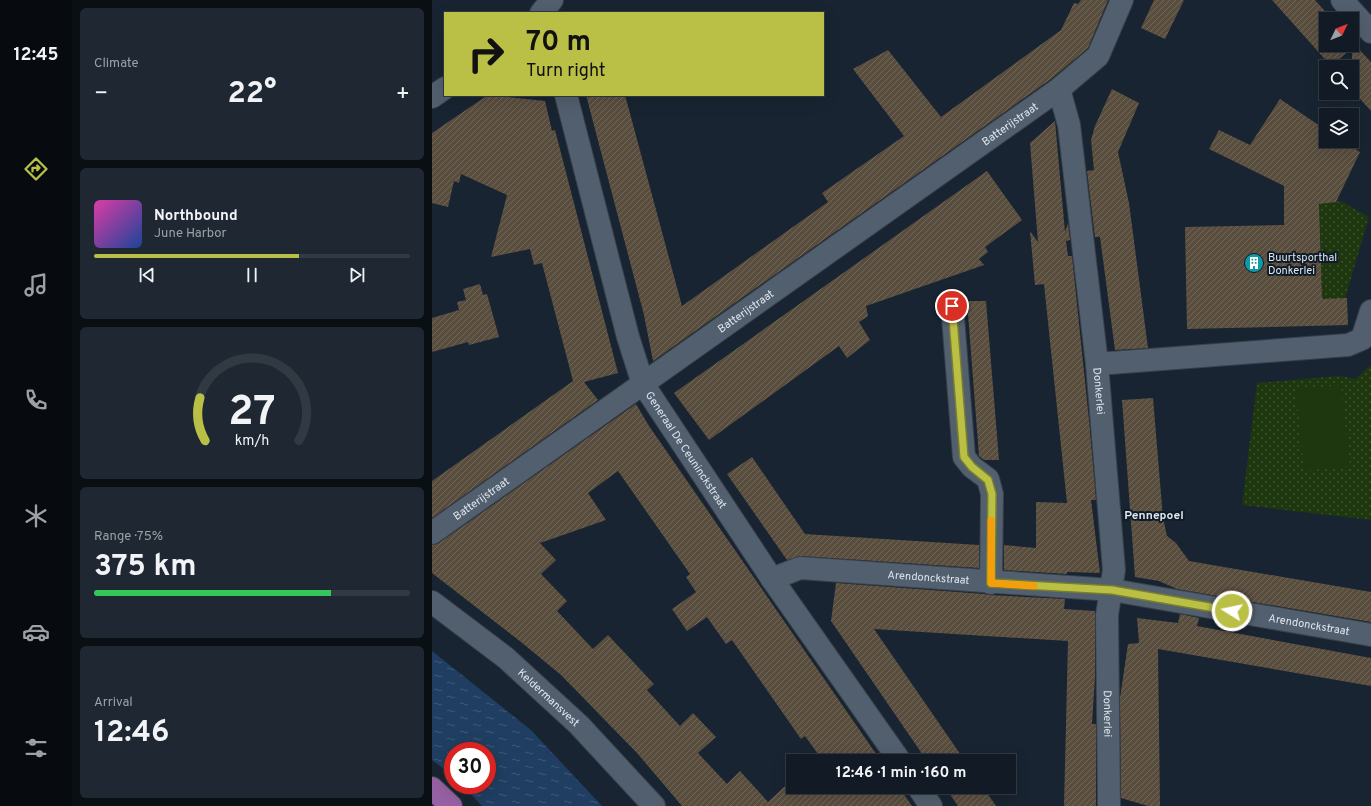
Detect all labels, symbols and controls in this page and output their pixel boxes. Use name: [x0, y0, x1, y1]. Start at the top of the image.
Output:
north arrow: [1319, 12, 1359, 52]
map controls: [1319, 12, 1359, 148]
text: 70 m: [526, 25, 591, 61]
icon: right: [460, 28, 512, 80]
text: 12:45: [13, 44, 59, 67]
text: Climate: [94, 56, 139, 72]
text: Turn right: [526, 60, 606, 83]
button: search: [1319, 60, 1359, 100]
text: 22°: [227, 76, 277, 113]
text: −: [94, 81, 108, 108]
text: +: [396, 81, 410, 108]
street label: Batterijstraat: [980, 100, 1041, 149]
button: layers: [1319, 108, 1359, 148]
icon: directions: [22, 155, 50, 183]
text: Northbound: [154, 207, 238, 226]
text: June Harbor: [154, 226, 227, 242]
place label: Buurtsporthal Donkerlei: [1268, 251, 1337, 278]
building icon: Buurtsporthal Donkerlei: [1243, 252, 1265, 274]
icon: previous: [136, 264, 158, 286]
icon: pause: [241, 264, 263, 286]
icon: next: [346, 264, 368, 286]
icon: music: [22, 271, 50, 299]
street label: Batterijstraat: [715, 287, 777, 337]
pin: [935, 289, 969, 323]
icon: arrive: [941, 295, 963, 317]
street label: Donkerlei: [1089, 367, 1107, 415]
icon: phone: [22, 386, 50, 414]
text: 27: [228, 387, 276, 440]
street label: Generaal De Ceuninckstraat: [642, 389, 729, 512]
text: km/h: [235, 432, 269, 450]
street label: Batterijstraat: [451, 474, 512, 524]
icon: climate: [22, 502, 50, 530]
district label: Pennepoel: [1124, 508, 1184, 524]
text: Range · 75%: [94, 529, 163, 545]
text: 375 km: [94, 549, 197, 586]
street label: Arendonckstraat: [887, 568, 970, 588]
position arrow: [1211, 590, 1253, 632]
street label: Arendonckstraat: [1267, 611, 1351, 639]
icon: car: [22, 618, 50, 646]
street label: Keldermansvest: [514, 666, 582, 730]
street label: Donkerlei: [1100, 690, 1114, 737]
text: Arrival: [94, 695, 133, 711]
text: 12:46: [94, 715, 169, 752]
icon: filters: [22, 734, 50, 762]
speed limit sign: 30: [444, 742, 496, 794]
text: 12:46 · 1 min · 160 m: [836, 764, 966, 783]

